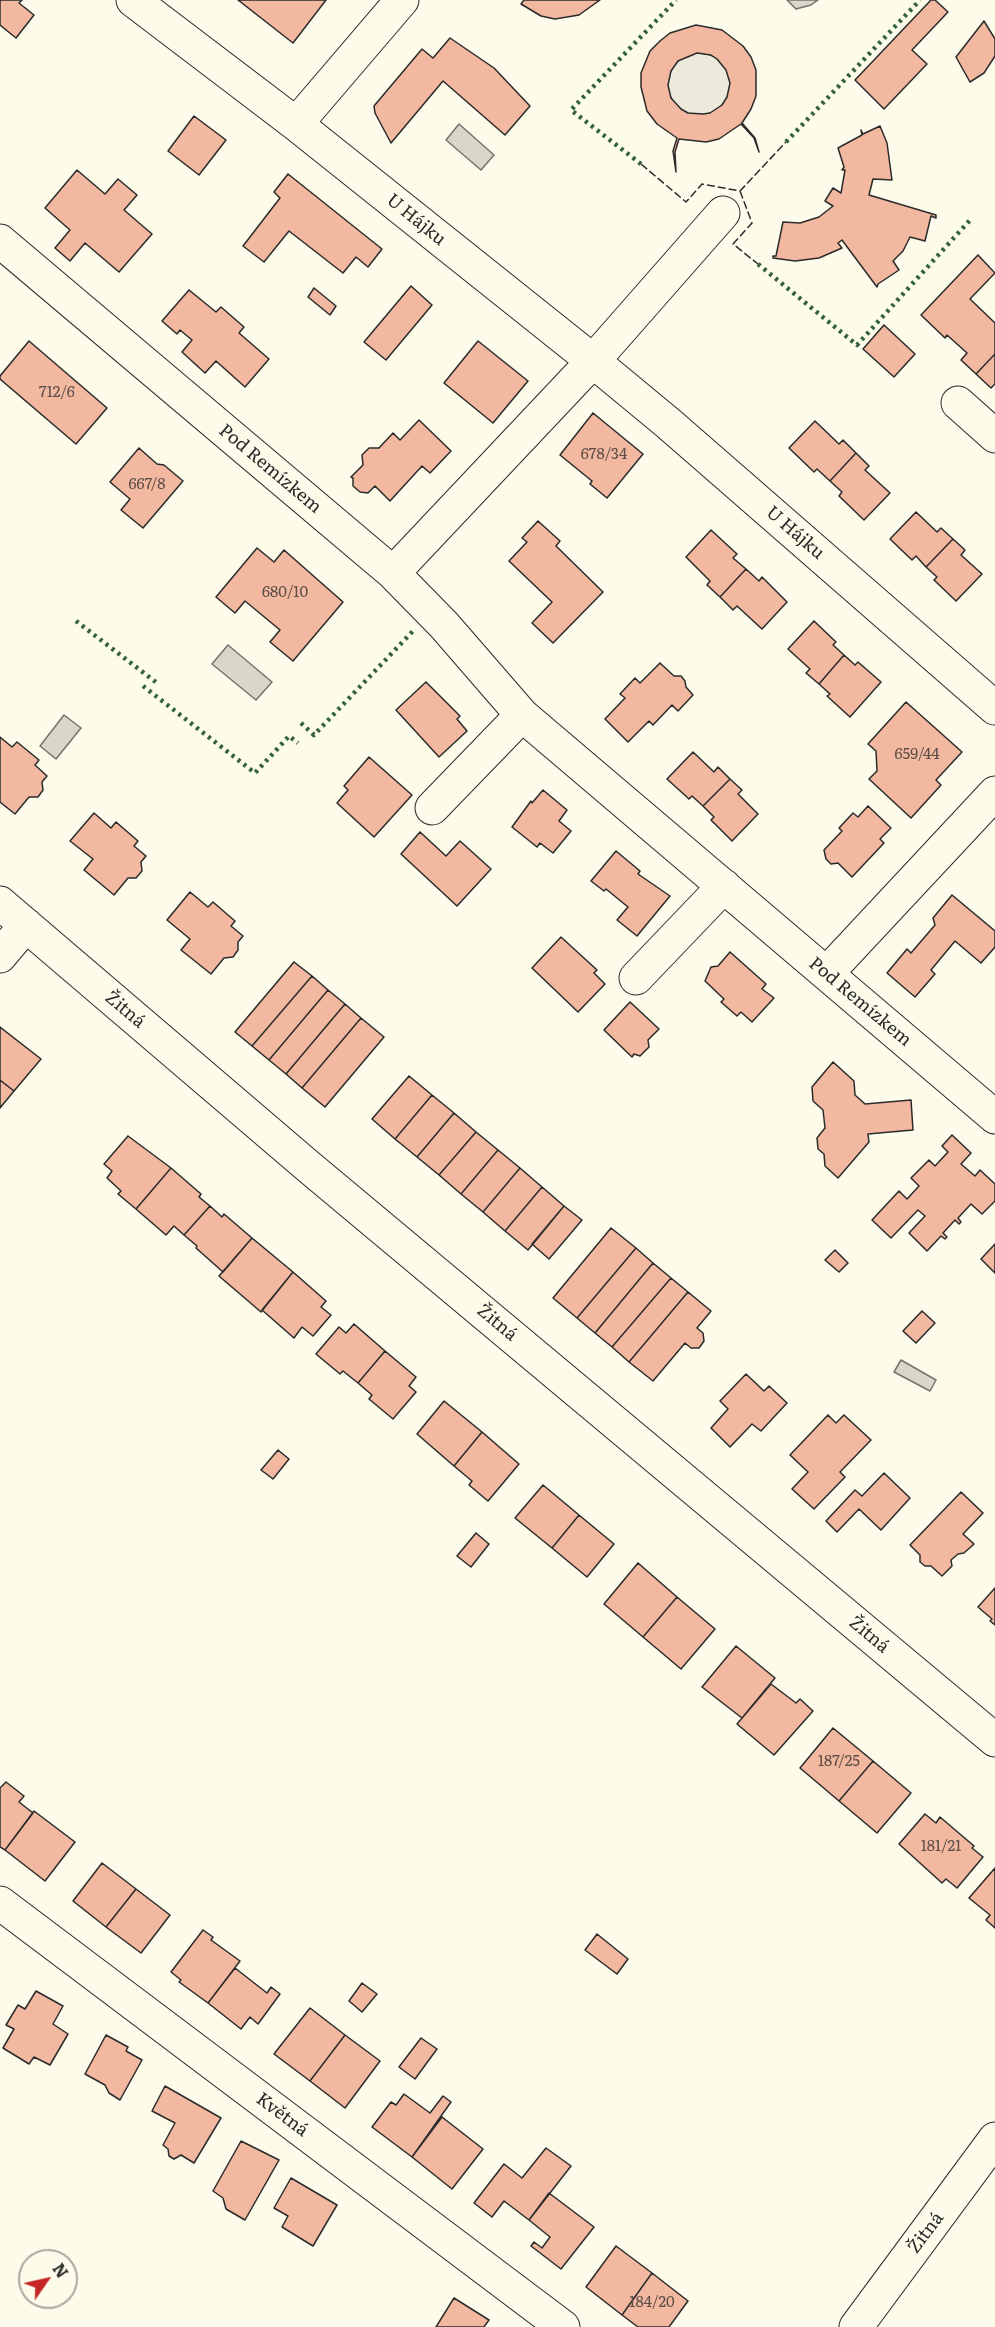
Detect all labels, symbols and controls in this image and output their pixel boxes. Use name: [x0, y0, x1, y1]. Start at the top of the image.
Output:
street label: U Hájku: [382, 190, 450, 250]
house number: 712/6: [39, 384, 75, 402]
street label: Pod Remízkem: [214, 420, 326, 518]
house number: 678/34: [581, 446, 627, 464]
house number: 667/8: [129, 476, 165, 494]
street label: U Hájku: [761, 502, 829, 564]
house number: 680/10: [262, 584, 308, 602]
house number: 659/44: [895, 746, 939, 764]
street label: Pod Remízkem: [804, 953, 916, 1051]
street label: Žitná: [101, 987, 149, 1033]
street label: Žitná: [473, 1300, 521, 1346]
street label: Žitná: [845, 1612, 893, 1658]
house number: 187/25: [818, 1753, 860, 1771]
house number: 181/21: [921, 1838, 961, 1856]
street label: Květná: [252, 2088, 312, 2142]
street label: Žitná: [904, 2208, 948, 2258]
north arrow: [18, 2249, 78, 2309]
text: N: [48, 2258, 75, 2282]
house number: 184/20: [629, 2294, 675, 2312]

